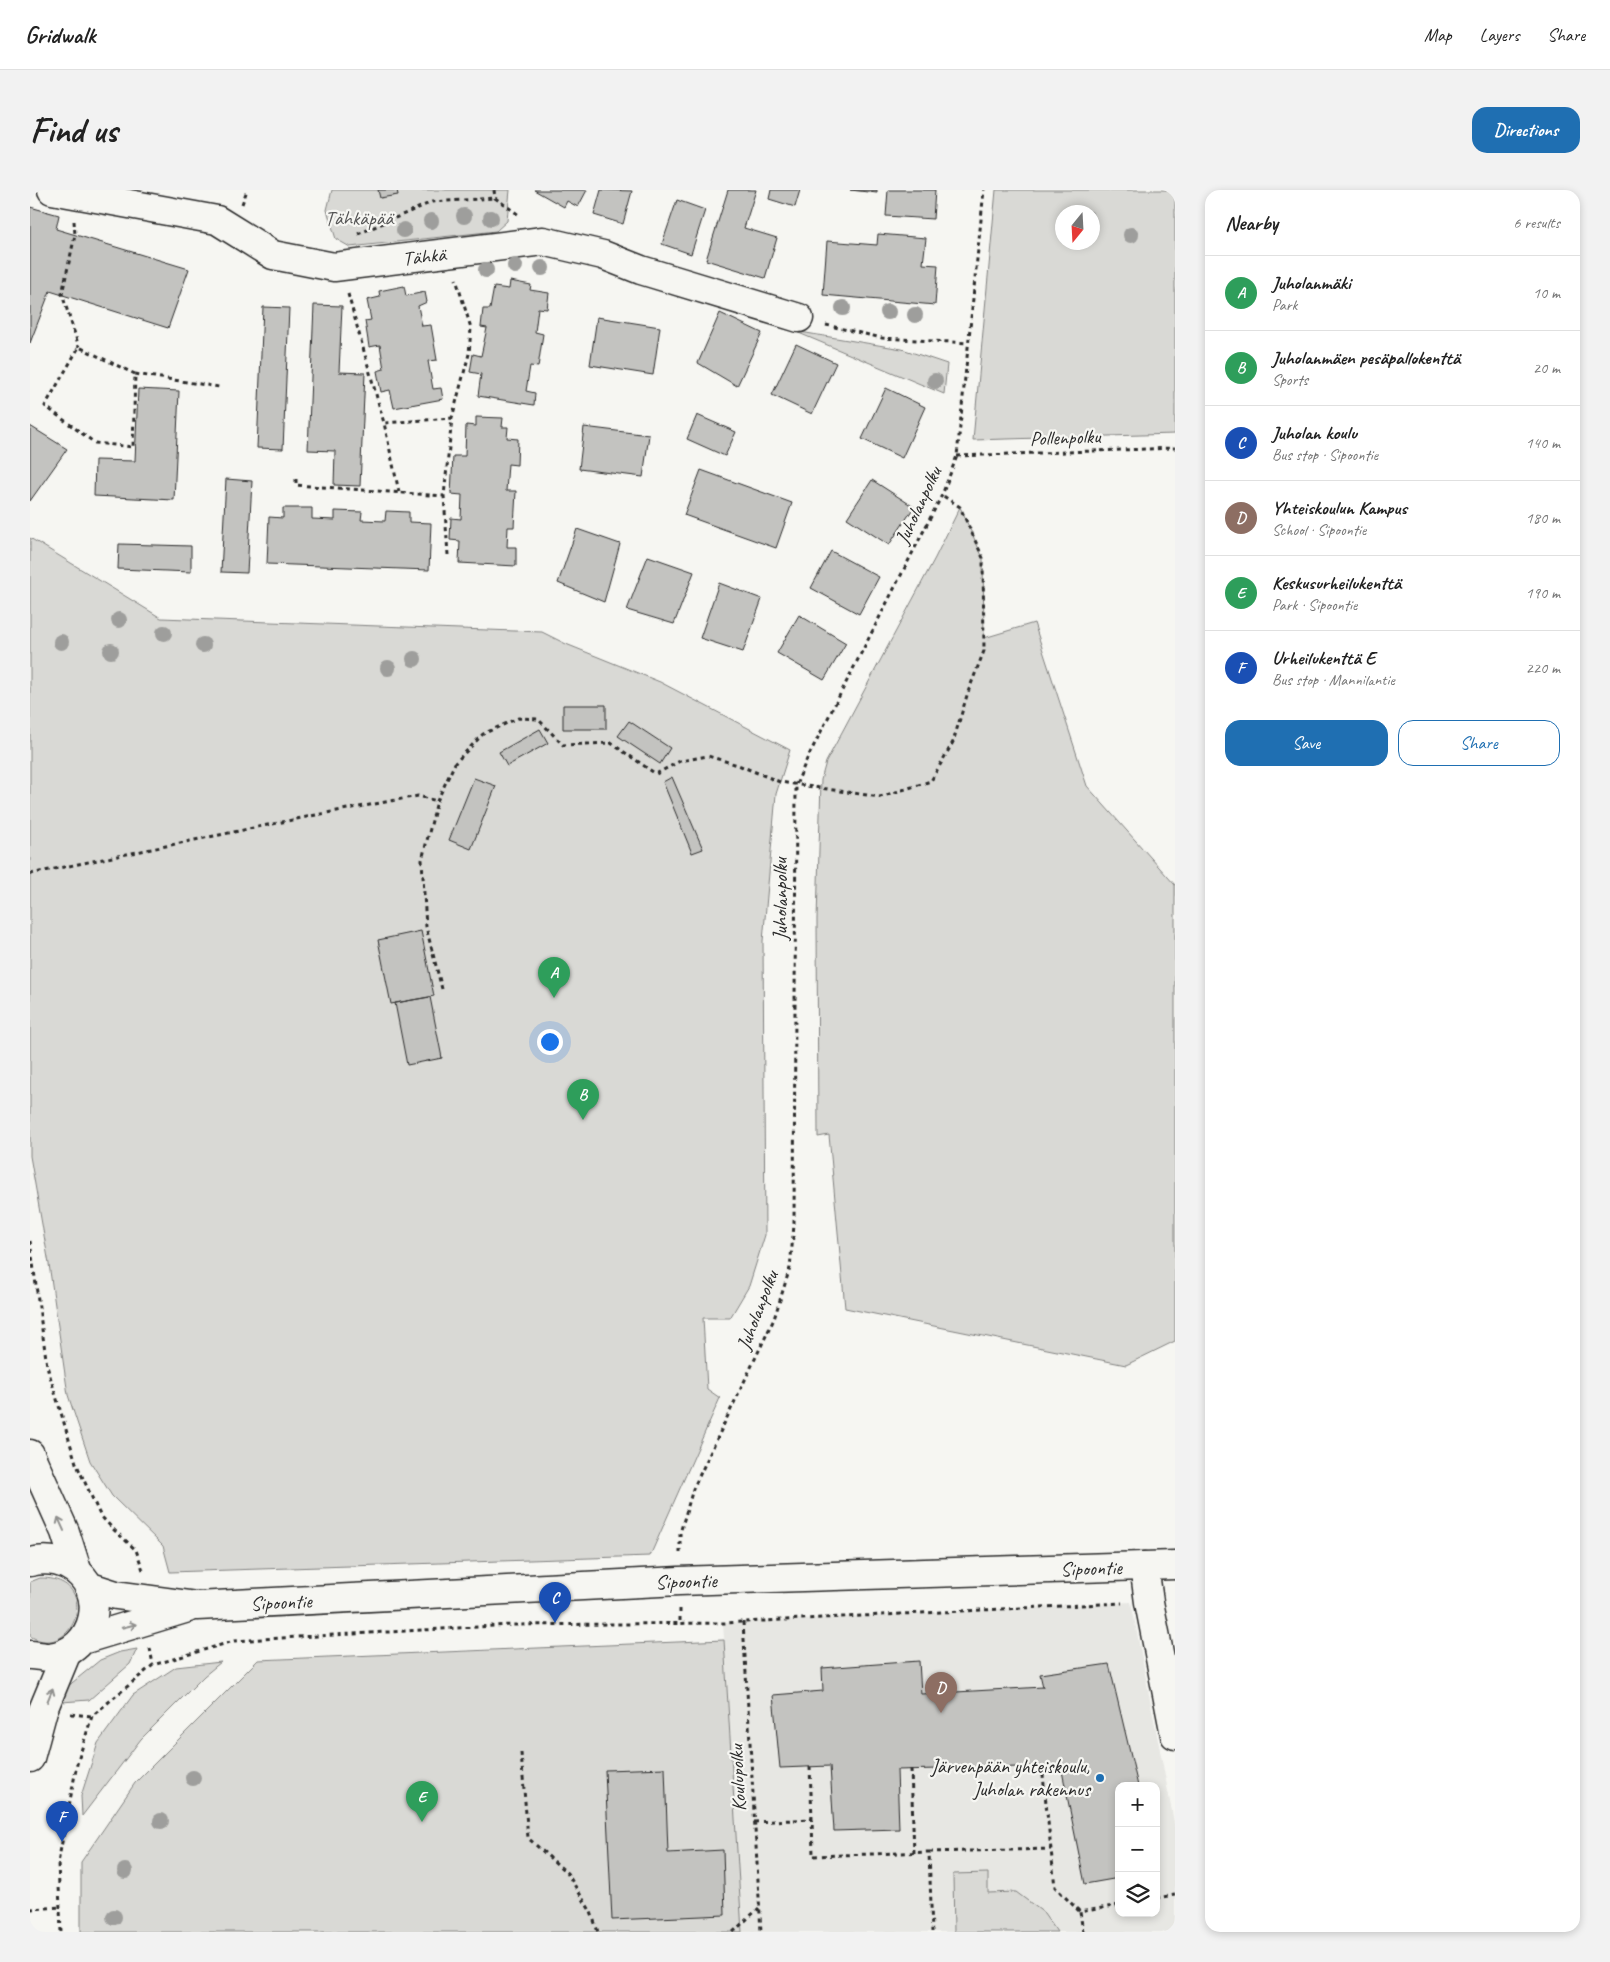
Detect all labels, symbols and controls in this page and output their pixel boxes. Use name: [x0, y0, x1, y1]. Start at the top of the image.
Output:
text: Gridwalk: [25, 20, 95, 50]
text: Map: [1424, 24, 1452, 46]
text: Layers: [1480, 24, 1519, 46]
text: Share: [1547, 24, 1585, 46]
button: Directions: [1472, 107, 1580, 153]
text: Find us: [30, 108, 117, 153]
north arrow: [1055, 205, 1100, 250]
park label: Tähkäpää: [325, 206, 394, 231]
text: Nearby: [1225, 210, 1278, 236]
text: 6 results: [1513, 213, 1560, 233]
street label: Tähkä: [401, 241, 448, 272]
text: Juholanmäki: [1272, 271, 1351, 295]
text: A: [1237, 283, 1245, 303]
text: 10 m: [1533, 283, 1560, 303]
text: Park: [1272, 295, 1297, 315]
text: Juholanmäen pesäpallokenttä: [1272, 346, 1460, 370]
text: B: [1237, 358, 1245, 378]
text: 20 m: [1533, 358, 1560, 378]
text: Sports: [1272, 370, 1308, 390]
text: Juholan koulu: [1272, 421, 1357, 445]
street label: Pollenpolku: [1029, 424, 1102, 451]
text: C: [1237, 433, 1245, 453]
text: 140 m: [1526, 433, 1560, 453]
text: Bus stop · Sipoontie: [1272, 445, 1378, 465]
street label: Juholanpolku: [889, 461, 948, 549]
text: Yhteiskoulun Kampus: [1272, 496, 1407, 520]
text: D: [1236, 508, 1246, 528]
text: 180 m: [1526, 508, 1560, 528]
text: School · Sipoontie: [1272, 520, 1366, 540]
text: Keskusurheilukenttä: [1272, 571, 1401, 595]
text: E: [1237, 583, 1245, 603]
text: 190 m: [1526, 583, 1560, 603]
text: Park · Sipoontie: [1272, 595, 1357, 615]
text: Urheilukenttä E: [1272, 646, 1375, 670]
text: F: [1237, 658, 1245, 678]
text: 220 m: [1526, 658, 1560, 678]
text: Bus stop · Mannilantie: [1272, 670, 1395, 690]
button: Save: [1225, 720, 1388, 766]
button: Share: [1398, 720, 1560, 766]
street label: Juholanpolku: [768, 856, 793, 941]
pin: A: [538, 957, 570, 998]
your location: [537, 1029, 563, 1055]
pin: B: [567, 1079, 599, 1120]
street label: Juholanpolku: [731, 1266, 785, 1354]
one-way arrow: [56, 1517, 66, 1532]
street label: Sipoontie: [1060, 1555, 1124, 1582]
street label: Sipoontie: [655, 1568, 719, 1595]
pin: C: [539, 1582, 571, 1623]
street label: Sipoontie: [250, 1588, 314, 1617]
one-way arrow: [121, 1620, 137, 1630]
pin: D: [925, 1672, 957, 1713]
one-way arrow: [45, 1688, 55, 1703]
street label: Koulupolku: [723, 1742, 752, 1812]
place label: Järvenpään yhteiskoulu, Juholan rakennus: [930, 1754, 1092, 1802]
marker: Järvenpään yhteiskoulu, Juholan rakennus: [1094, 1772, 1106, 1784]
pin: E: [406, 1781, 438, 1822]
map controls: [1115, 1782, 1160, 1917]
button: +: [1115, 1782, 1160, 1827]
pin: F: [46, 1801, 78, 1842]
button: −: [1115, 1827, 1160, 1872]
button: layers: [1115, 1872, 1160, 1917]

